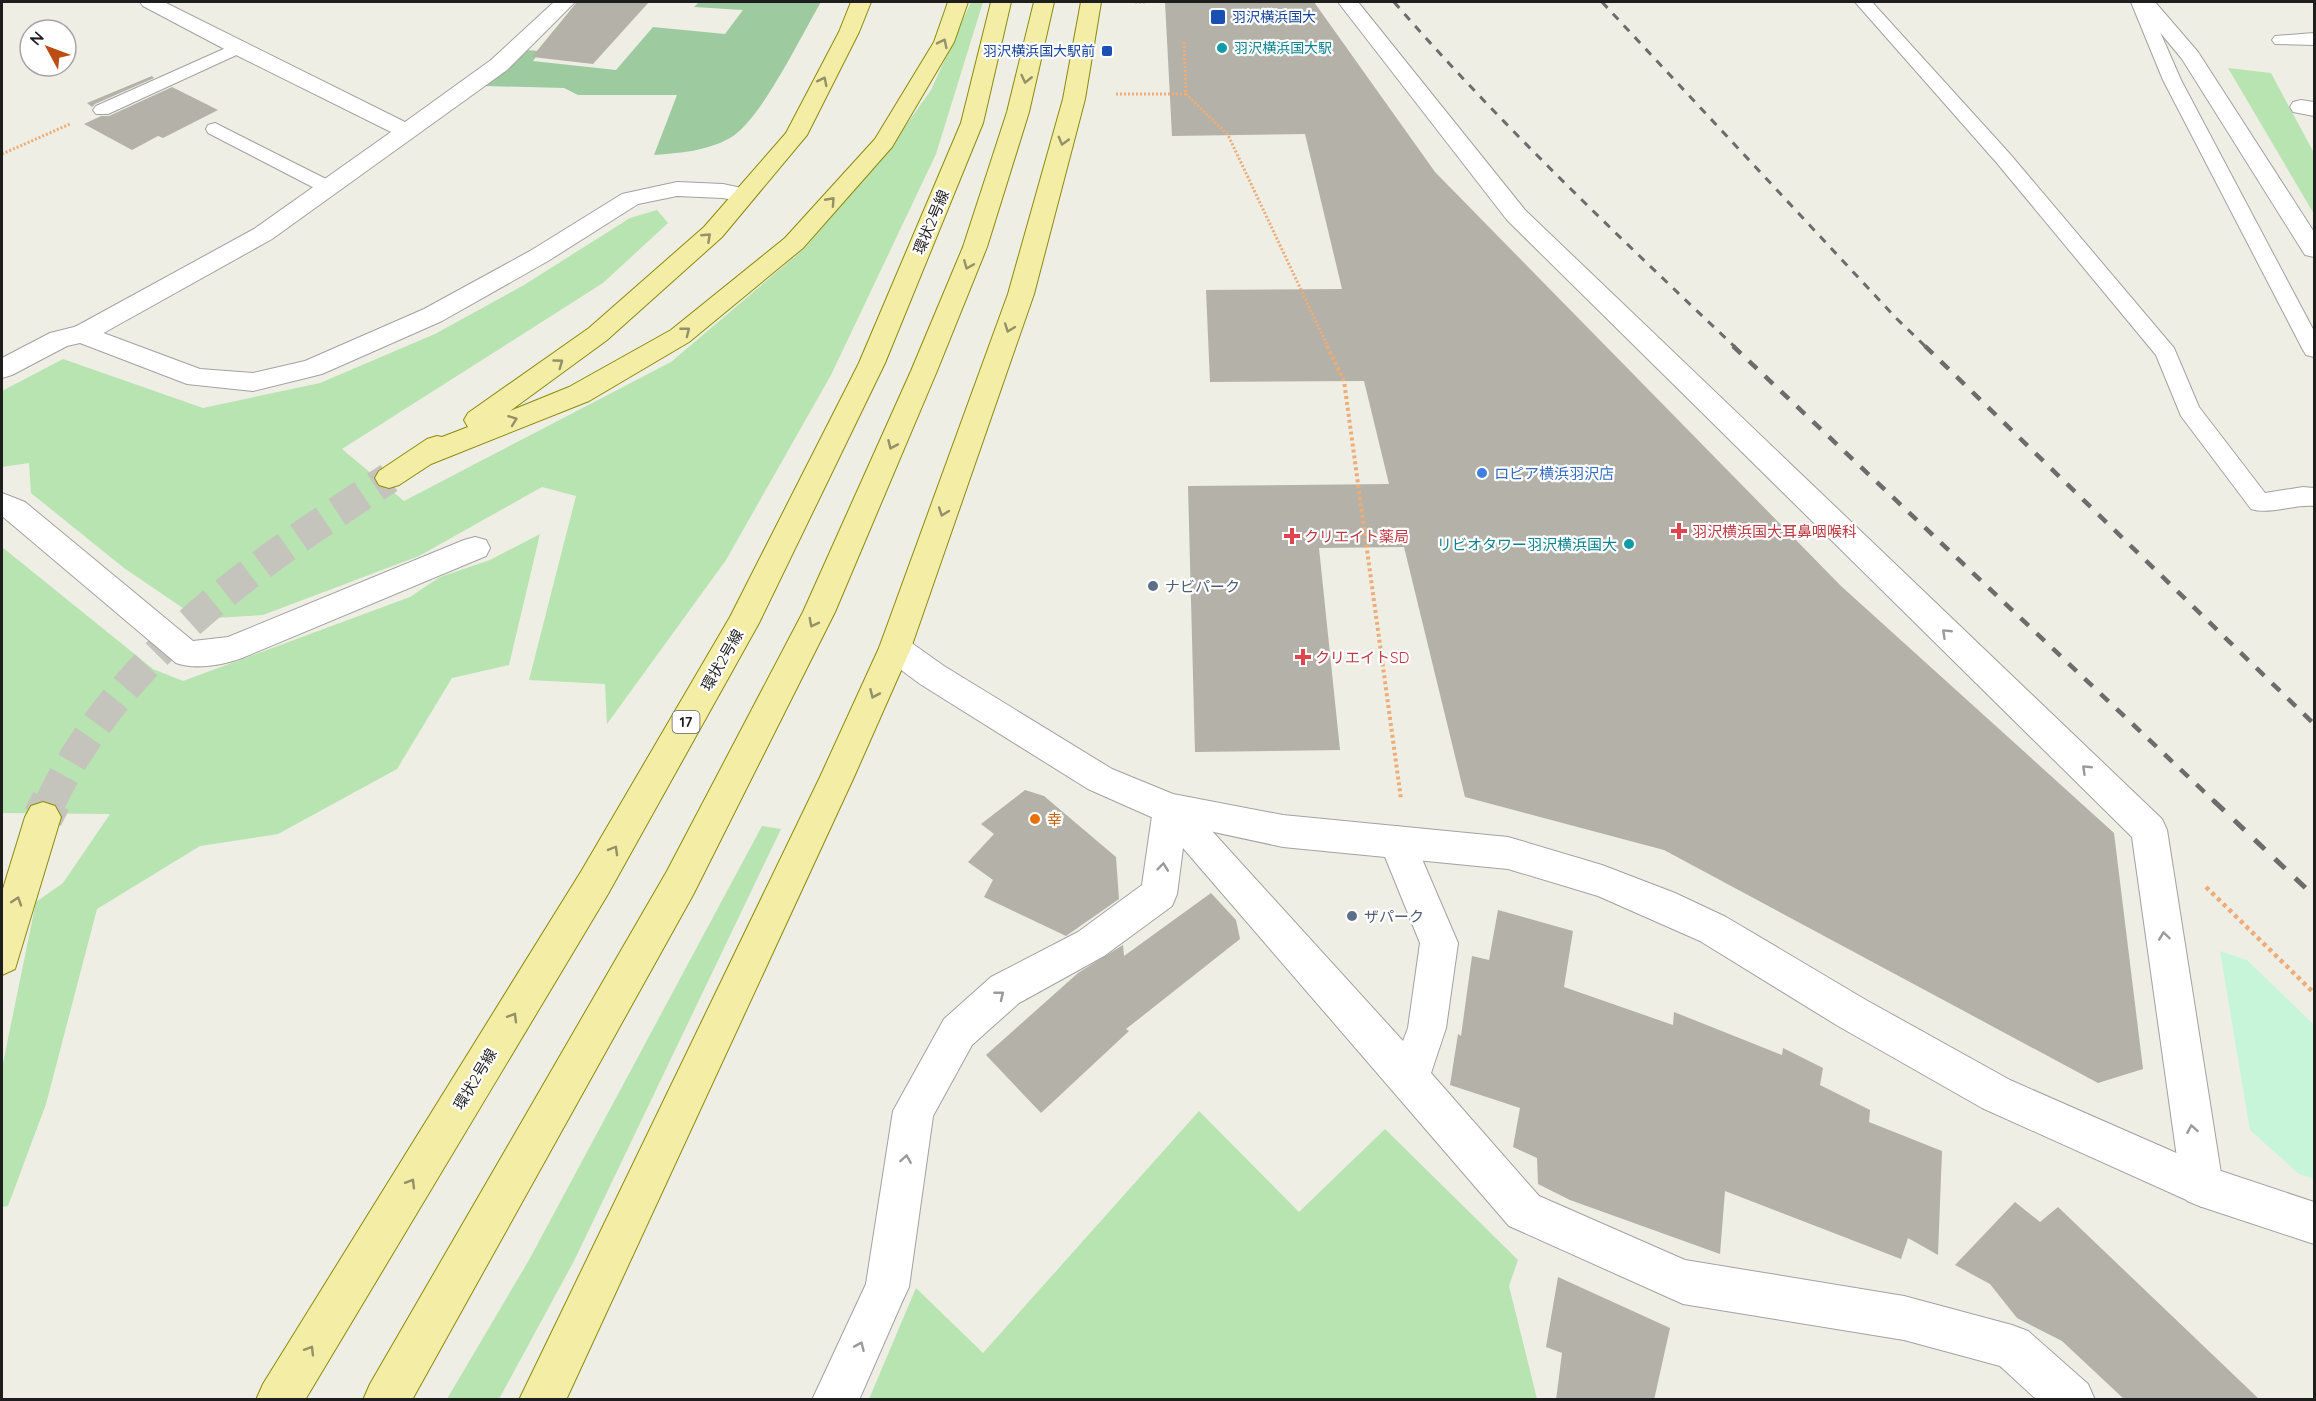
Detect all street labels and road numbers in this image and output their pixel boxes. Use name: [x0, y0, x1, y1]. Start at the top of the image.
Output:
street label: 環状2号線: [909, 187, 953, 257]
street label: 環状2号線: [697, 626, 747, 694]
road number: 17: [672, 711, 700, 733]
street label: 環状2号線: [449, 1045, 501, 1113]

